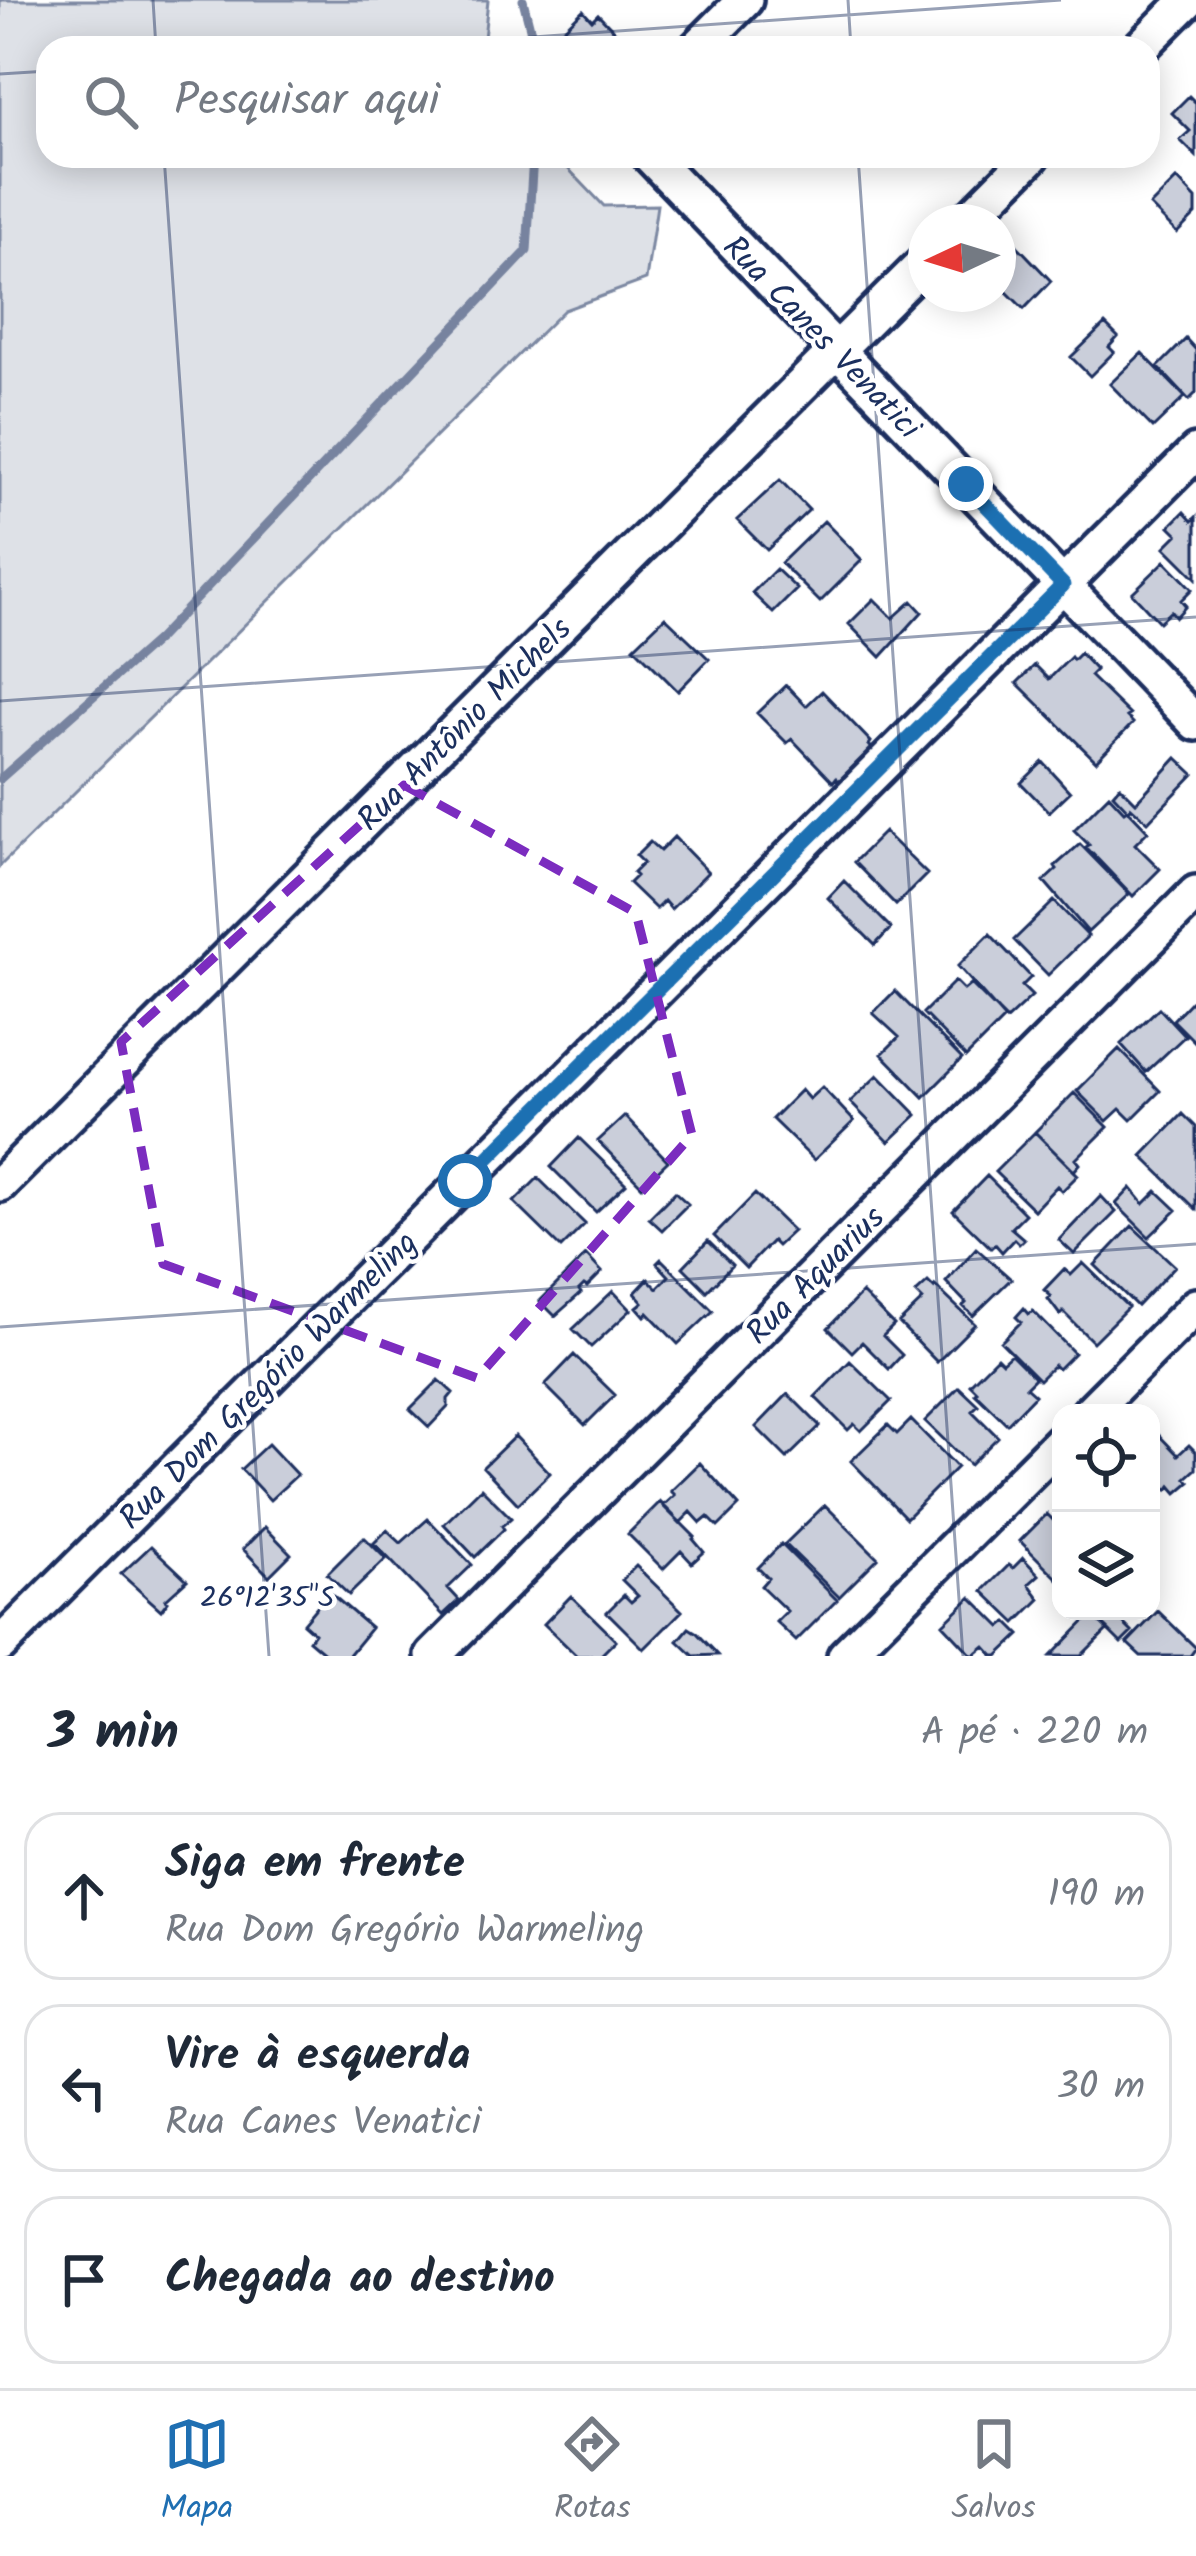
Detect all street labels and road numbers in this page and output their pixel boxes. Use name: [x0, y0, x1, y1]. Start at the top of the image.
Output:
street label: Rua Canes Venatici: [709, 224, 933, 454]
street label: Rua Antônio Michels: [346, 606, 585, 845]
street label: Rua Aquarius: [734, 1194, 899, 1359]
street label: Rua Dom Gregório Warmeling: [107, 1219, 432, 1544]

